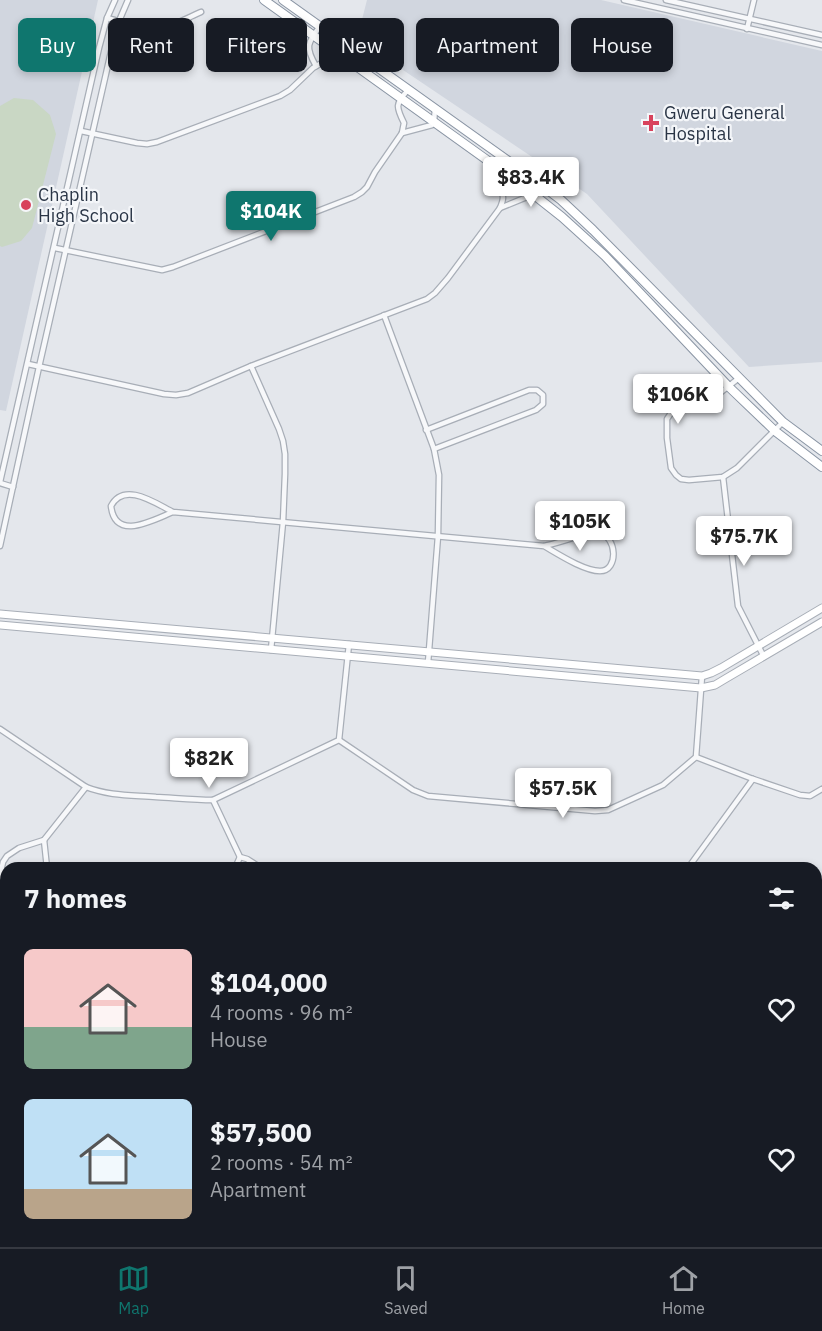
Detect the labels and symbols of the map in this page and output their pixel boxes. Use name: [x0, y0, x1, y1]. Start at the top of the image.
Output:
place label: Gweru General Hospital: [664, 101, 785, 145]
marker: Gweru General Hospital: [642, 114, 660, 132]
pin: $83.4K: [482, 157, 580, 208]
place label: Chaplin High School: [38, 183, 134, 227]
pin: $104K: [229, 191, 313, 242]
marker: Chaplin High School: [19, 198, 33, 212]
pin: $106K: [636, 374, 720, 425]
pin: $105K: [538, 501, 622, 552]
pin: $75.7K: [695, 516, 793, 567]
pin: $82K: [173, 738, 245, 789]
pin: $57.5K: [514, 768, 612, 819]

